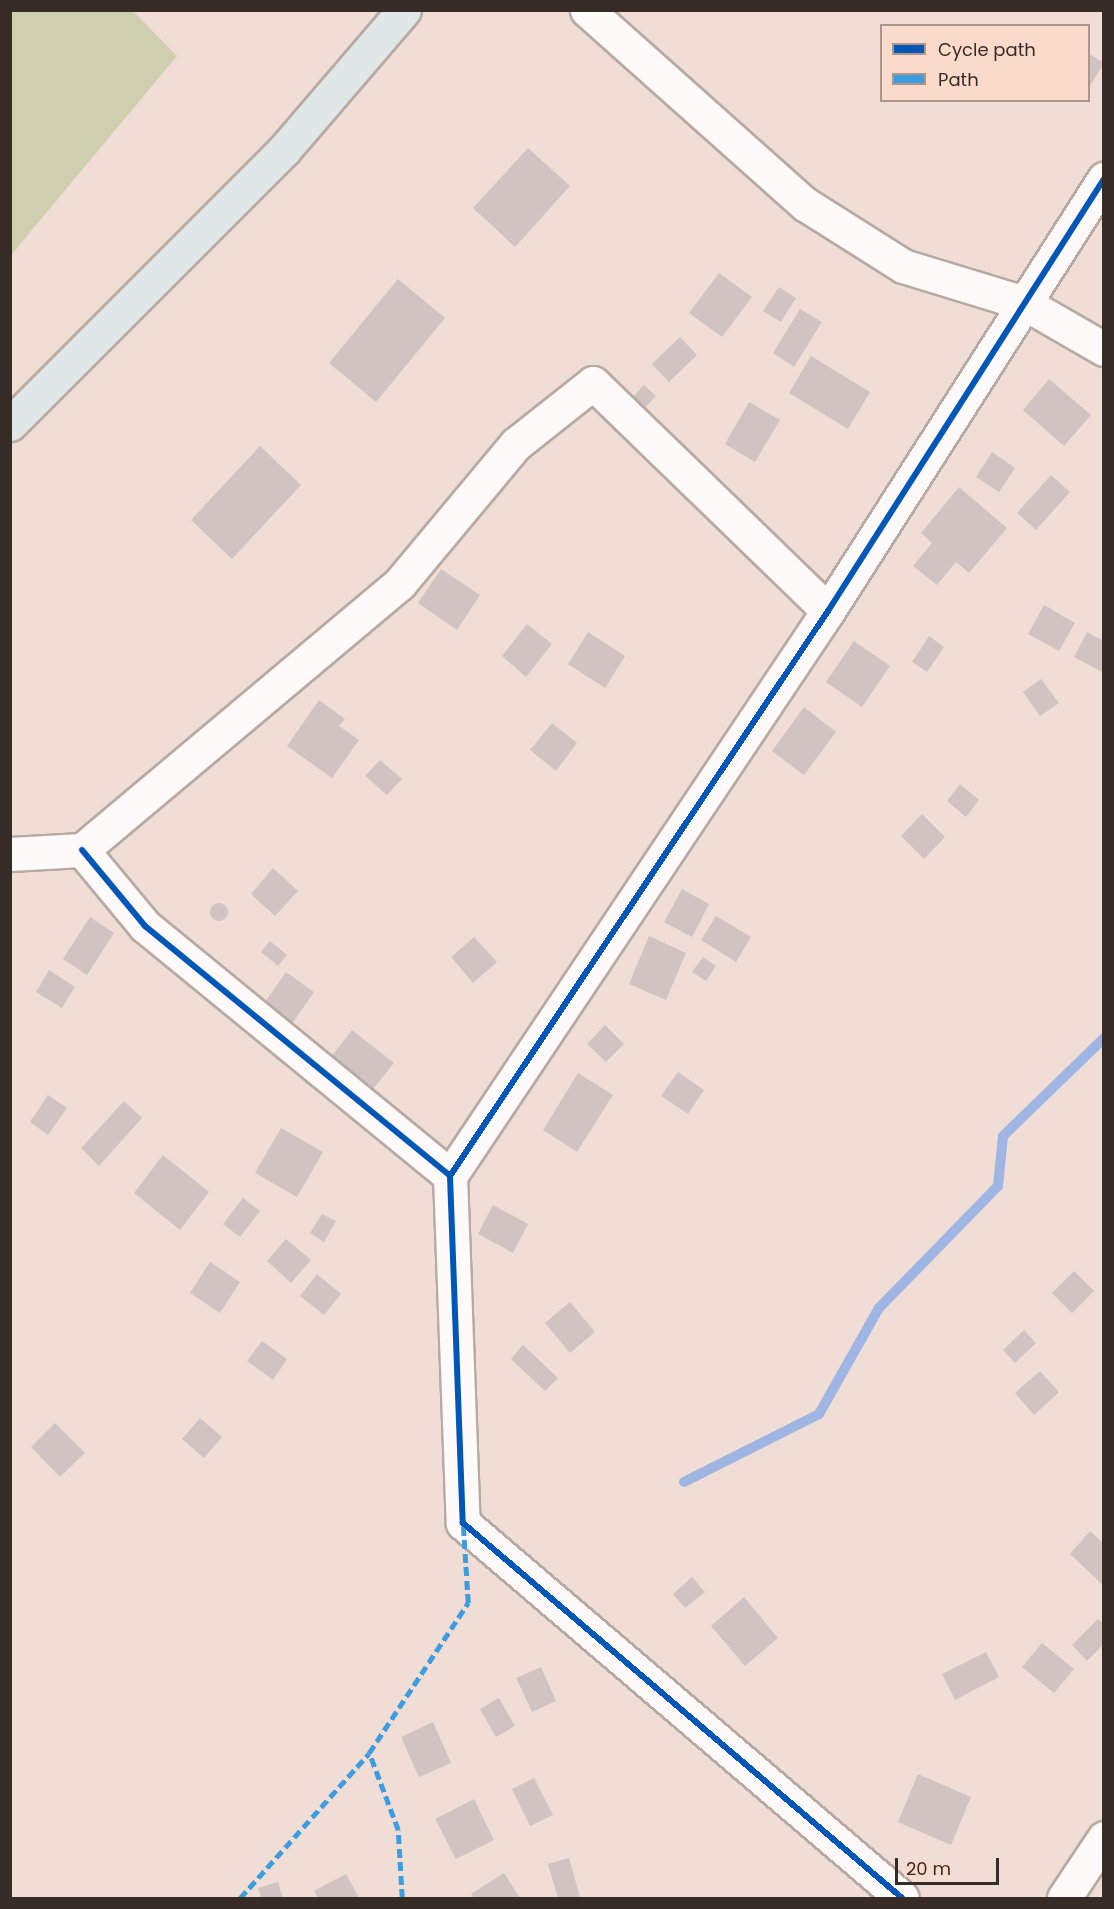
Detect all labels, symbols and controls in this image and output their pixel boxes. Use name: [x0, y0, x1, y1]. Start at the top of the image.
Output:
legend: [880, 24, 1090, 102]
text: Cycle path: [938, 37, 1036, 62]
text: Path: [938, 67, 979, 92]
scale bar: [898, 1846, 1002, 1884]
text: 20 m: [906, 1856, 951, 1881]

